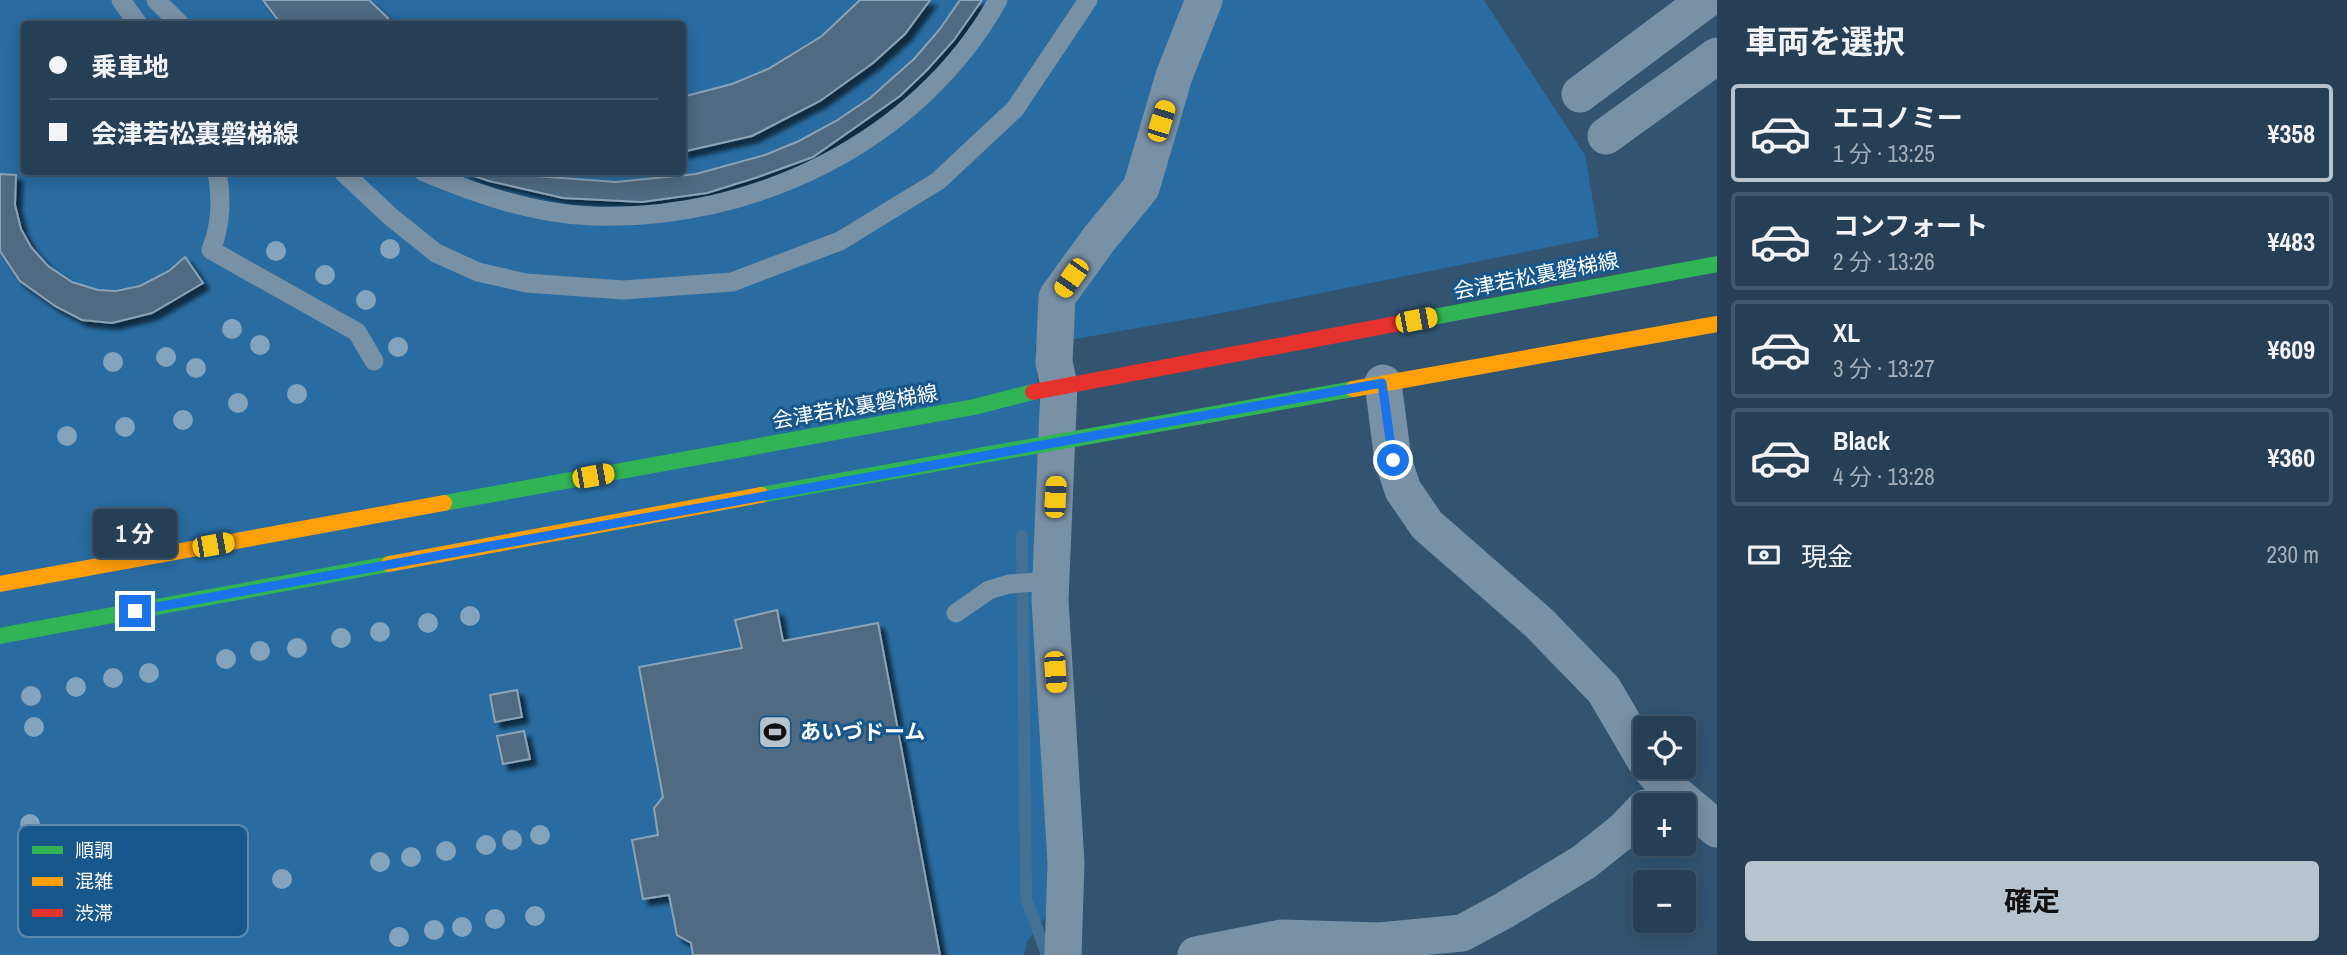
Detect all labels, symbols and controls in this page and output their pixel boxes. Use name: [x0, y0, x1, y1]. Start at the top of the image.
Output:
text: 車両を選択: [1745, 20, 1905, 63]
text: 乗車地: [91, 49, 169, 84]
car: [1145, 98, 1178, 144]
text: エコノミー: [1833, 100, 1963, 135]
icon: car: [1749, 102, 1812, 165]
text: 会津若松裏磐梯線: [91, 116, 299, 151]
text: ¥358: [2268, 116, 2315, 151]
text: 1 分 · 13:25: [1833, 138, 1935, 169]
text: コンフォート: [1833, 208, 1988, 243]
icon: car: [1749, 210, 1812, 273]
text: ¥483: [2268, 224, 2315, 259]
street label: 会津若松裏磐梯線: [1451, 245, 1621, 306]
text: 2 分 · 13:26: [1833, 246, 1935, 277]
car: [1051, 255, 1092, 301]
car: [1394, 306, 1439, 334]
text: XL: [1833, 315, 1860, 350]
icon: car: [1749, 318, 1812, 381]
text: ¥609: [2268, 332, 2315, 367]
text: 3 分 · 13:27: [1833, 353, 1935, 384]
street label: 会津若松裏磐梯線: [770, 378, 940, 435]
text: Black: [1833, 423, 1890, 458]
icon: car: [1749, 426, 1812, 489]
text: ¥360: [2268, 440, 2315, 475]
route start: [1377, 444, 1409, 476]
text: 4 分 · 13:28: [1833, 461, 1935, 492]
car: [571, 462, 616, 490]
car: [1044, 475, 1067, 519]
callout: 1 分: [93, 510, 177, 558]
text: 1 分: [116, 518, 154, 549]
car: [191, 531, 236, 559]
icon: cash: [1745, 536, 1783, 574]
text: 現金: [1801, 539, 1853, 574]
text: 230 m: [2267, 539, 2319, 570]
route end: [119, 595, 151, 627]
car: [1044, 650, 1067, 694]
sports icon: あいづドーム: [756, 713, 794, 751]
map controls: [1633, 716, 1696, 933]
button: locate: [1633, 716, 1696, 779]
place label: あいづドーム: [800, 717, 925, 746]
button: +: [1633, 793, 1696, 856]
legend: [18, 825, 248, 937]
text: 順調: [75, 837, 113, 863]
button: 確定: [1745, 861, 2319, 941]
text: 混雑: [75, 868, 113, 894]
button: −: [1633, 870, 1696, 933]
text: 渋滞: [75, 900, 113, 926]

